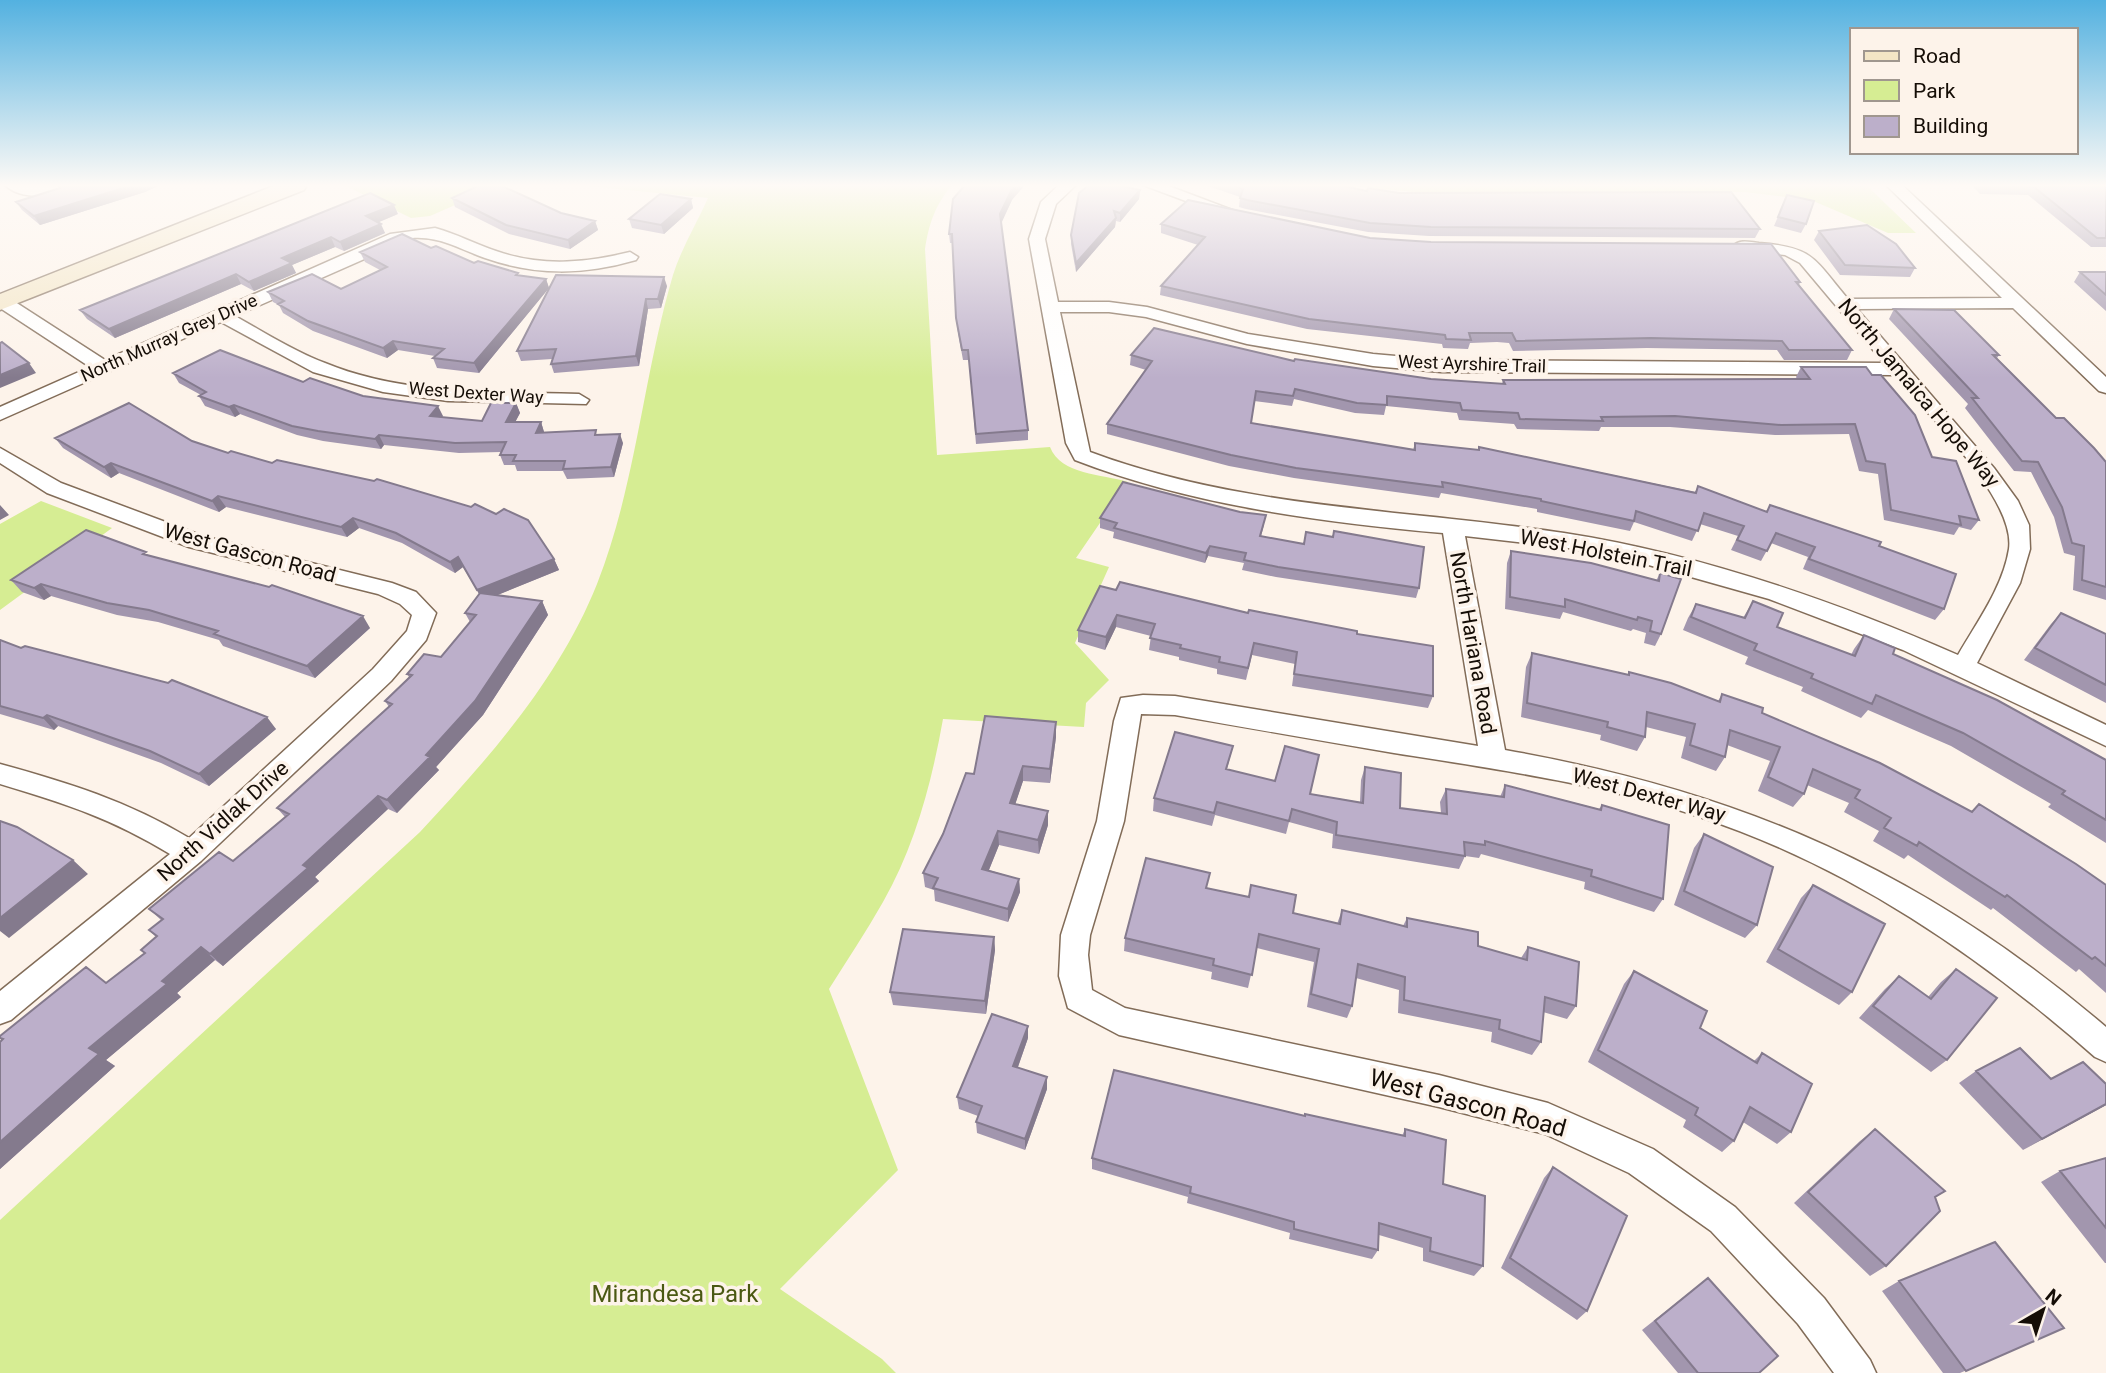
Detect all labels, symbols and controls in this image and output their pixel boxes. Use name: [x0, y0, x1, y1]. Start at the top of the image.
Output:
legend: [1850, 28, 2078, 154]
text: Road: [1913, 44, 1961, 68]
text: Park: [1913, 79, 1956, 103]
text: Building: [1913, 114, 1988, 138]
street label: North Murray Grey Drive: [77, 289, 260, 386]
street label: North Jamaica Hope Way: [1833, 294, 2005, 492]
street label: West Ayrshire Trail: [1398, 350, 1547, 377]
street label: West Dexter Way: [408, 377, 545, 408]
street label: West Gascon Road: [161, 519, 339, 587]
street label: West Holstein Trail: [1518, 525, 1694, 581]
street label: North Hariana Road: [1445, 550, 1501, 736]
street label: North Vidlak Drive: [152, 756, 294, 886]
street label: West Dexter Way: [1570, 763, 1728, 827]
street label: West Gascon Road: [1367, 1063, 1569, 1143]
north arrow: [2008, 1275, 2078, 1345]
park label: Mirandesa Park: [592, 1280, 759, 1308]
text: N: [2041, 1284, 2066, 1310]

